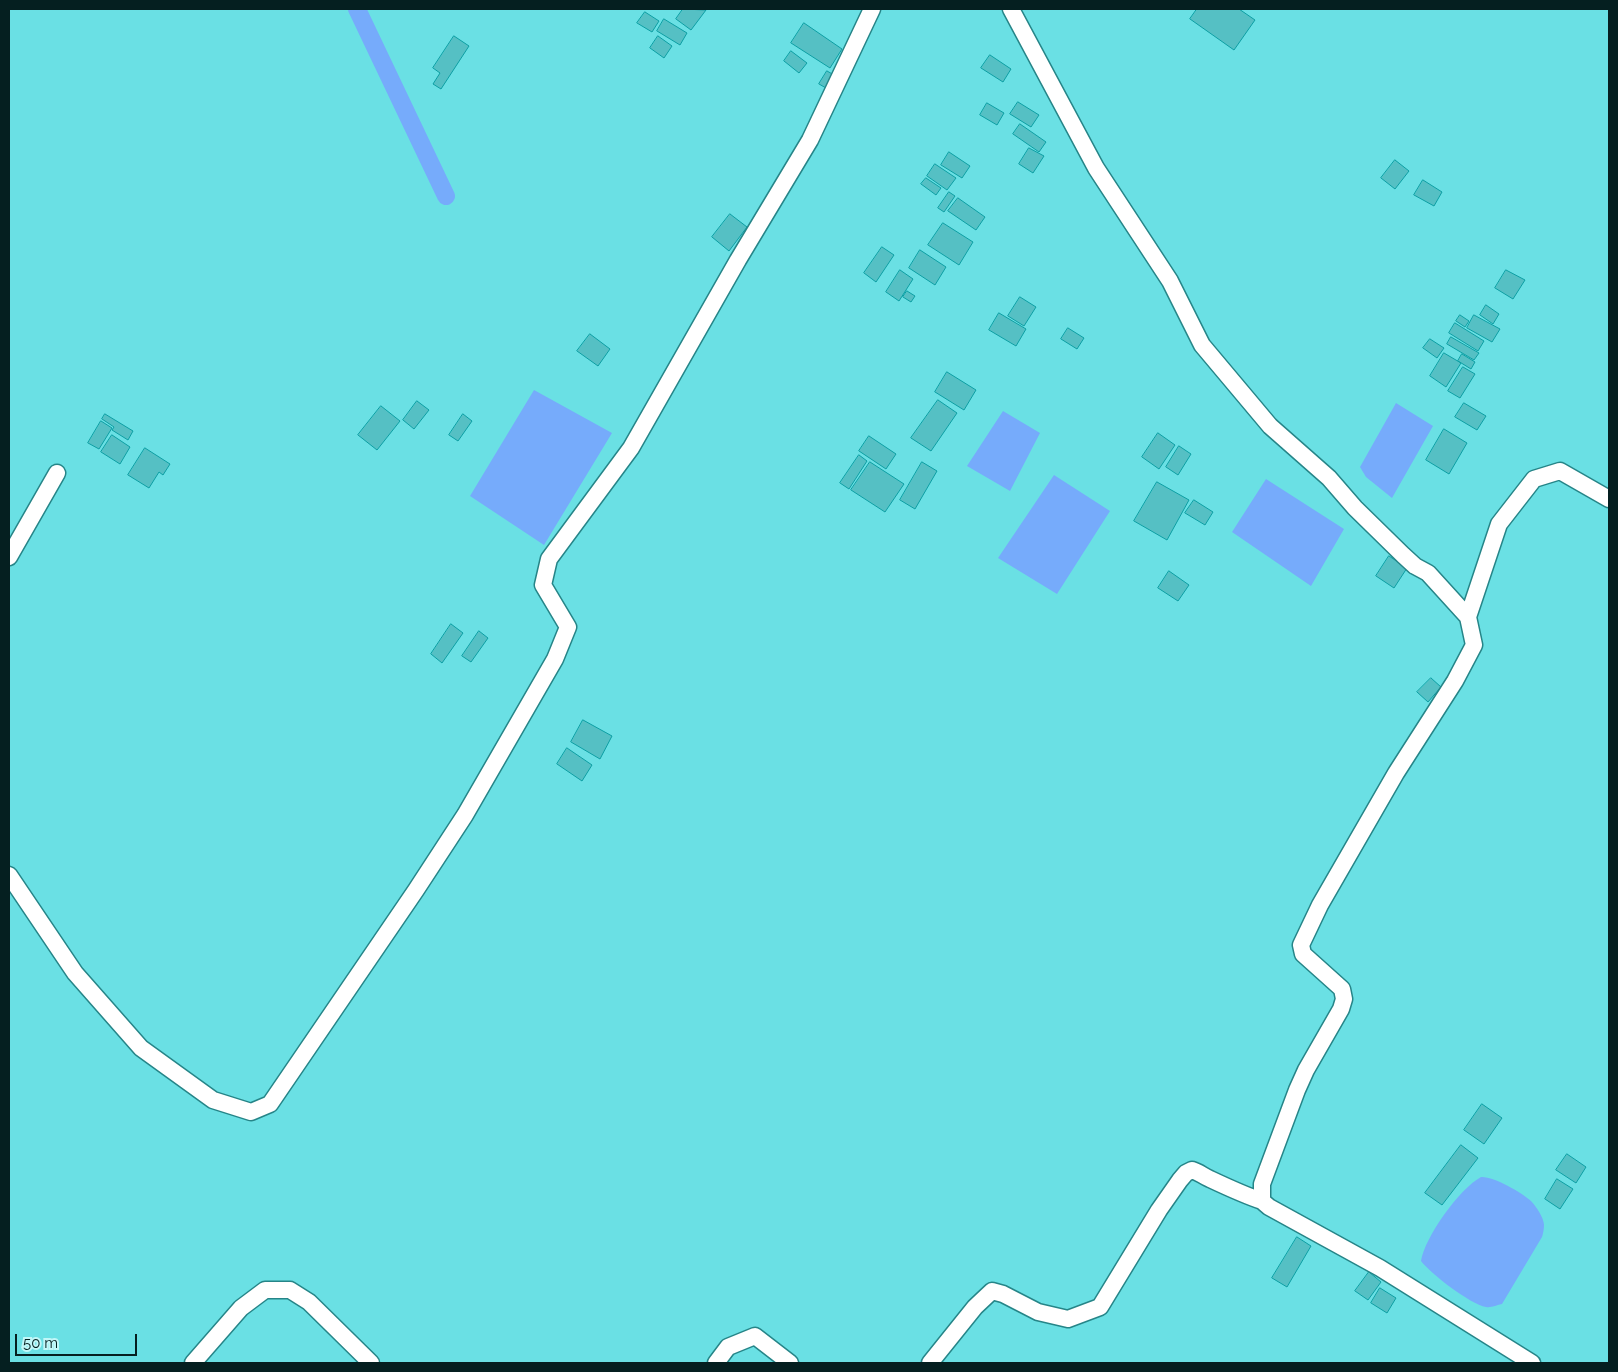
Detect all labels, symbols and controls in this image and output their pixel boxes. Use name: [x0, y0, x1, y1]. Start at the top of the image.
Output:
scale bar: [18, 1324, 140, 1356]
text: 50 m: [23, 1334, 58, 1352]

